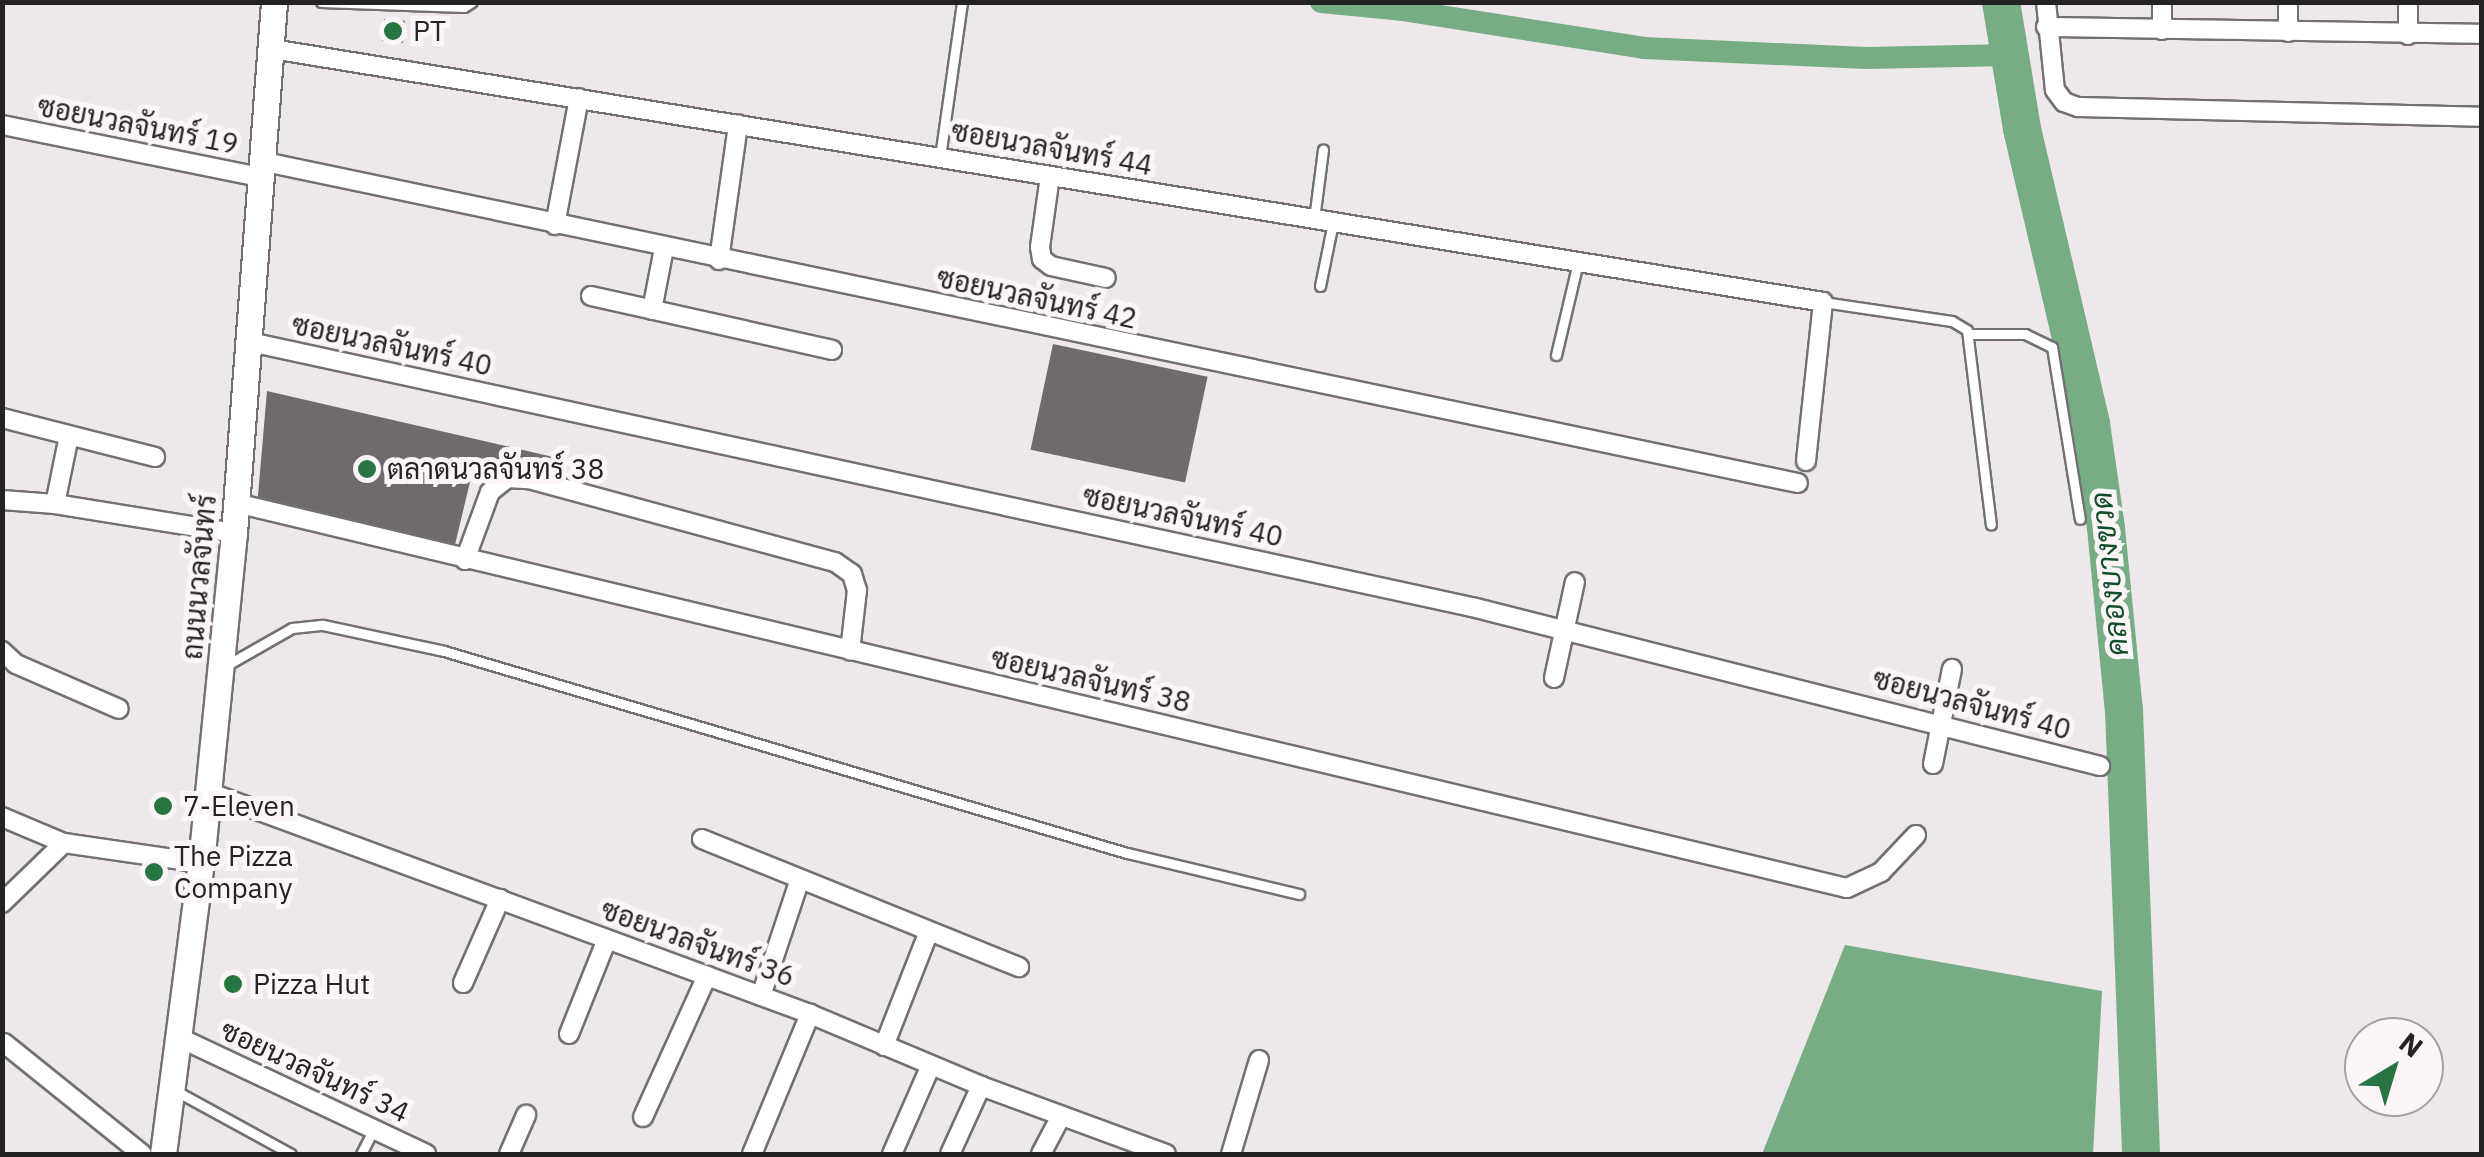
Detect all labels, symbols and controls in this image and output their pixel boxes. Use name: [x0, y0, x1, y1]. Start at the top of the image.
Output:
place label: PT: [413, 14, 446, 48]
marker: PT: [382, 20, 404, 42]
street label: ซอยนวลจันทร์ 19: [35, 89, 241, 161]
street label: ซอยนวลจันทร์ 44: [949, 114, 1155, 182]
street label: ซอยนวลจันทร์ 42: [934, 260, 1140, 336]
street label: ซอยนวลจันทร์ 40: [289, 307, 495, 383]
place label: ตลาดนวลจันทร์ 38: [387, 452, 604, 486]
marker: ตลาดนวลจันทร์ 38: [356, 458, 378, 480]
street label: ซอยนวลจันทร์ 40: [1080, 478, 1286, 554]
water label: คลองบางขวด: [2082, 490, 2136, 658]
street label: ถนนนวลจันทร์: [175, 493, 223, 661]
street label: ซอยนวลจันทร์ 38: [988, 641, 1194, 719]
street label: ซอยนวลจันทร์ 40: [1869, 661, 2075, 747]
place label: 7-Eleven: [183, 789, 295, 823]
marker: 7-Eleven: [152, 795, 174, 817]
place label: The Pizza Company: [174, 839, 293, 905]
marker: The Pizza Company: [143, 861, 165, 883]
street label: ซอยนวลจันทร์ 36: [597, 892, 799, 994]
place label: Pizza Hut: [253, 967, 370, 1001]
marker: Pizza Hut: [222, 973, 244, 995]
street label: ซอยนวลจันทร์ 34: [216, 1013, 414, 1129]
north arrow: [2344, 1017, 2444, 1117]
text: N: [2392, 1024, 2431, 1065]

